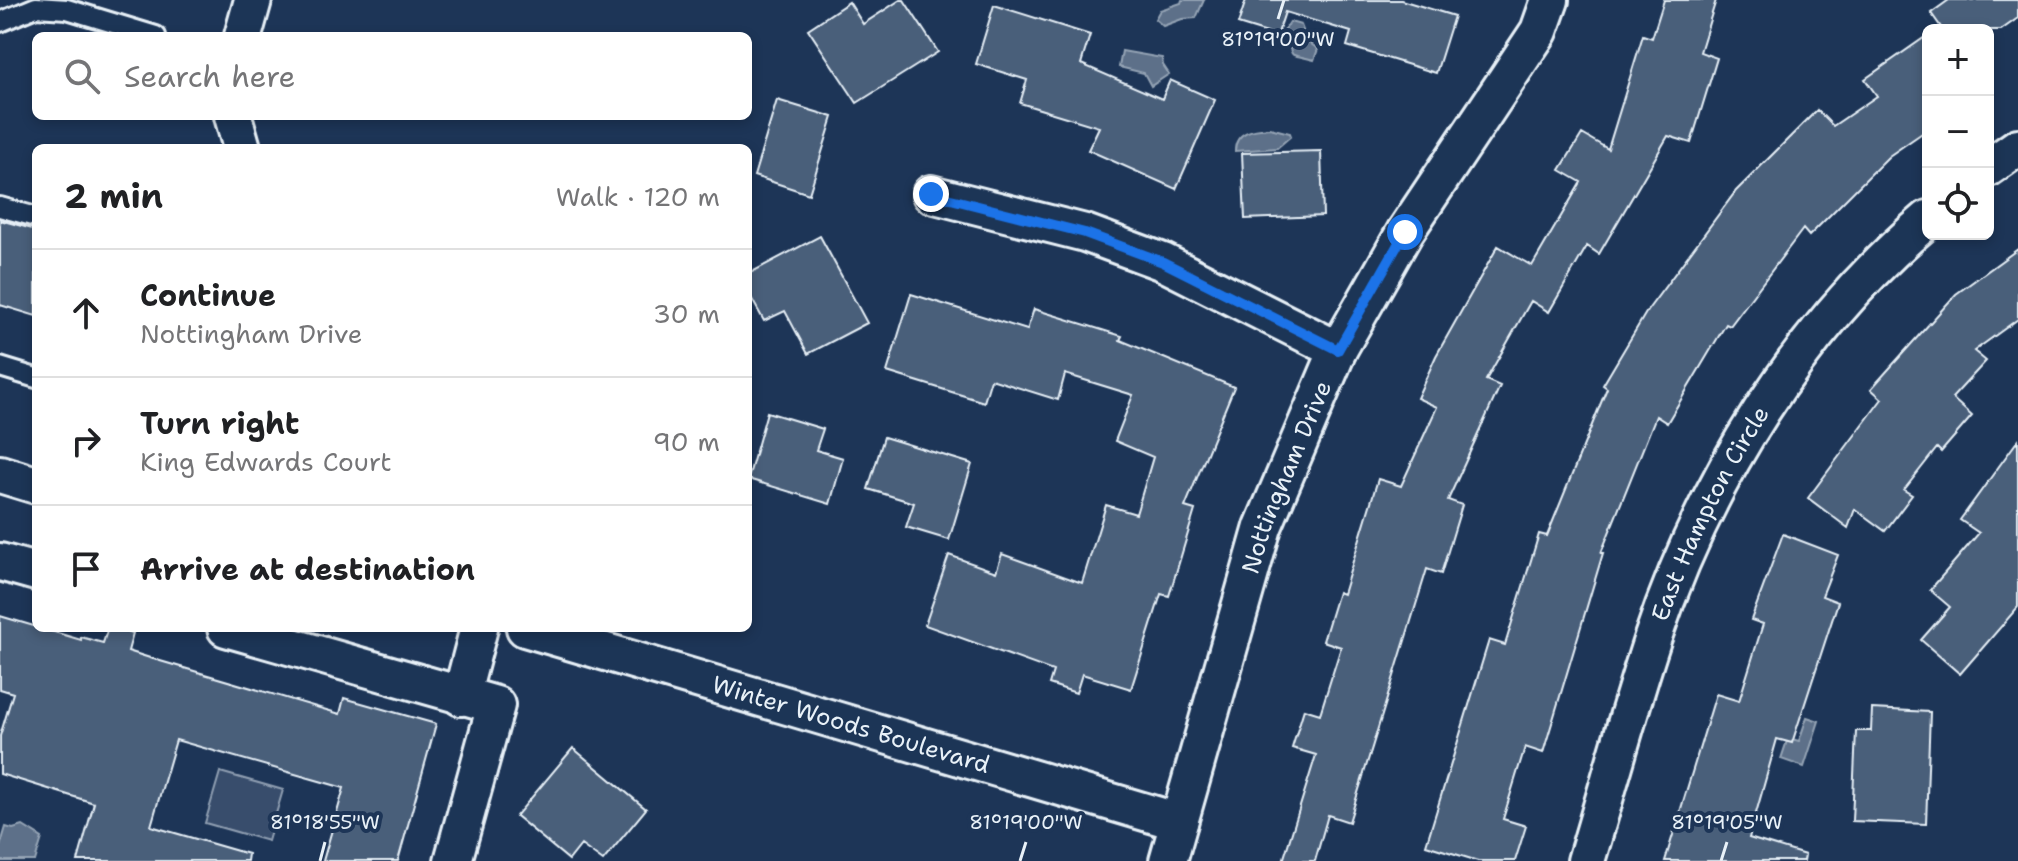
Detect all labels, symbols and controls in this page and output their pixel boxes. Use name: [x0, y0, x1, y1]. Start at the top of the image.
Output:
map controls: [1922, 24, 1994, 240]
button: +: [1922, 24, 1994, 96]
text: 81°19'00"W: [1221, 26, 1335, 52]
search box: [32, 32, 752, 120]
icon: search: [60, 54, 104, 98]
text: Search here: [124, 56, 295, 97]
button: −: [1922, 96, 1994, 168]
button: locate: [1922, 168, 1994, 240]
text: 2 min: [64, 173, 163, 219]
route end: [913, 176, 949, 212]
text: Walk · 120 m: [556, 179, 720, 214]
route start: [1387, 214, 1423, 250]
text: Continue: [140, 275, 276, 316]
icon: ahead: [64, 291, 108, 335]
text: 30 m: [653, 296, 720, 331]
text: Nottingham Drive: [140, 316, 362, 351]
street label: Nottingham Drive: [1234, 376, 1339, 578]
street label: East Hampton Circle: [1644, 400, 1776, 625]
text: Turn right: [140, 403, 299, 444]
icon: right: [64, 419, 108, 463]
text: 90 m: [653, 424, 720, 459]
text: King Edwards Court: [140, 444, 392, 479]
icon: arrive: [64, 547, 108, 591]
text: Arrive at destination: [140, 549, 475, 590]
street label: Winter Woods Boulevard: [708, 668, 994, 781]
text: 81°18'55"W: [270, 809, 380, 835]
text: 81°19'00"W: [969, 809, 1083, 835]
text: 81°19'05"W: [1671, 809, 1783, 835]

